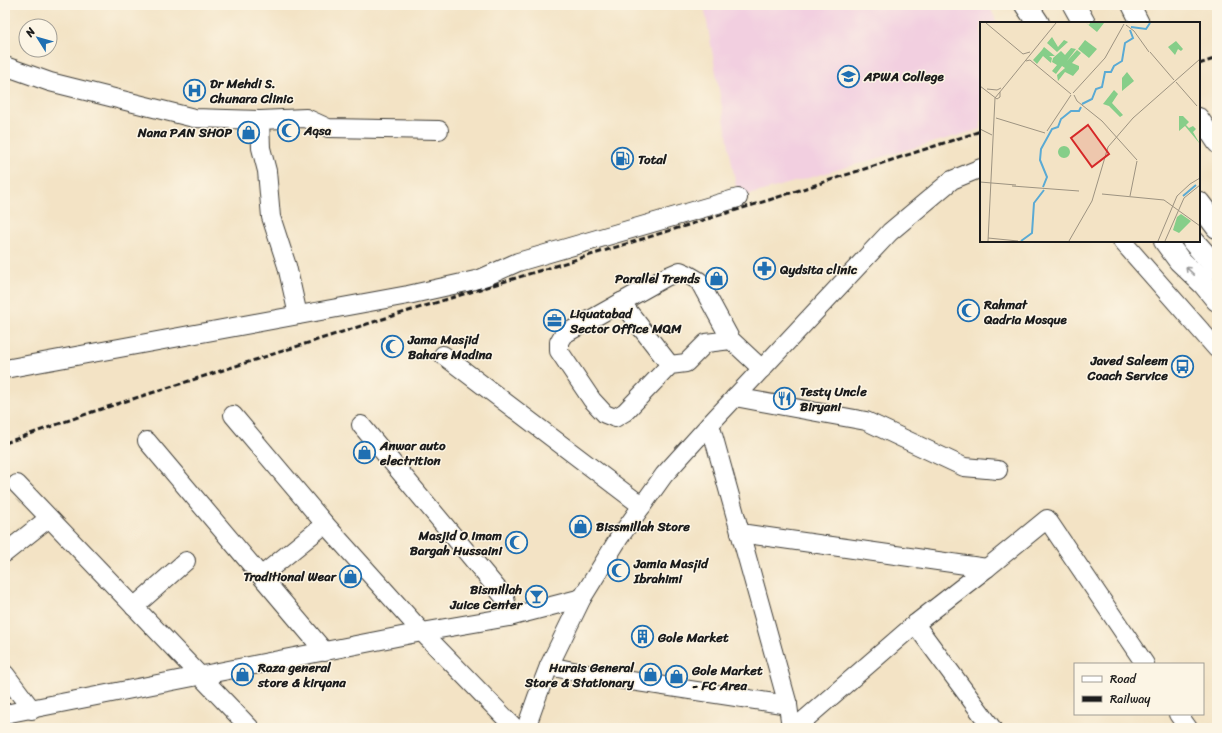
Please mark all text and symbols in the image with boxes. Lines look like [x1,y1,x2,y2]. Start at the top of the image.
north arrow [18,18,58,58]
inset map [980,22,1200,242]
text: N [20,23,41,42]
school or university icon: APWA College [836,63,862,89]
place label: APWA College [863,65,944,88]
place label: Dr Mehdi S. Chunara Clinic [209,72,294,110]
hospital icon: Dr Mehdi S. Chunara Clinic [182,77,208,103]
mosque icon: Aqsa [276,117,302,143]
shop icon: Nana PAN SHOP [235,119,261,145]
place label: Aqsa [303,119,332,142]
place label: Nana PAN SHOP [137,121,233,144]
fuel station icon: Total [609,146,635,172]
place label: Total [638,148,668,171]
pharmacy icon: Qydsita clinic [752,256,778,282]
place label: Qydsita clinic [779,258,858,281]
shop icon: Parallel Trends [703,265,729,291]
one-way arrow [1185,266,1195,276]
place label: Parallel Trends [615,267,701,290]
place label: Rahmat Qadria Mosque [983,293,1067,331]
mosque icon: Rahmat Qadria Mosque [956,298,982,324]
place label: Liquatabad Sector Office MQM [569,302,682,340]
office icon: Liquatabad Sector Office MQM [542,307,568,333]
place label: Jama Masjid Bahare Madina [407,328,493,366]
mosque icon: Jama Masjid Bahare Madina [379,333,405,359]
place label: Javed Saleem Coach Service [1087,349,1168,387]
bus stop icon: Javed Saleem Coach Service [1170,354,1196,380]
place label: Testy Uncle Biryani [800,380,867,418]
restaurant icon: Testy Uncle Biryani [771,385,797,411]
place label: Anwar auto electrition [379,434,446,472]
shop icon: Anwar auto electrition [352,439,378,465]
shop icon: Bissmillah Store [568,513,594,539]
place label: Bissmillah Store [596,515,690,538]
place label: Masjid O Imam Bargah Hussaini [410,524,503,562]
mosque icon: Masjid O Imam Bargah Hussaini [504,529,530,555]
place label: Jamia Masjid Ibrahimi [633,552,709,590]
mosque icon: Jamia Masjid Ibrahimi [606,557,632,583]
shop icon: Traditional Wear [338,563,364,589]
place label: Traditional Wear [243,565,338,588]
place label: Bismillah Juice Center [449,578,524,616]
bar icon: Bismillah Juice Center [524,583,550,609]
building icon: Gole Market [630,624,656,650]
place label: Gole Market [657,626,729,649]
place label: Raza general store & kiryana [257,656,346,694]
place label: Hurais General Store & Stationary [524,656,635,694]
place label: Gole Market - FC Area [691,659,763,697]
shop icon: Raza general store & kiryana [229,661,255,687]
shop icon: Hurais General Store & Stationary [637,661,663,687]
legend [1074,663,1204,715]
shop icon: Gole Market - FC Area [663,664,689,690]
text: Road [1110,668,1137,690]
text: Railway [1110,688,1151,710]

